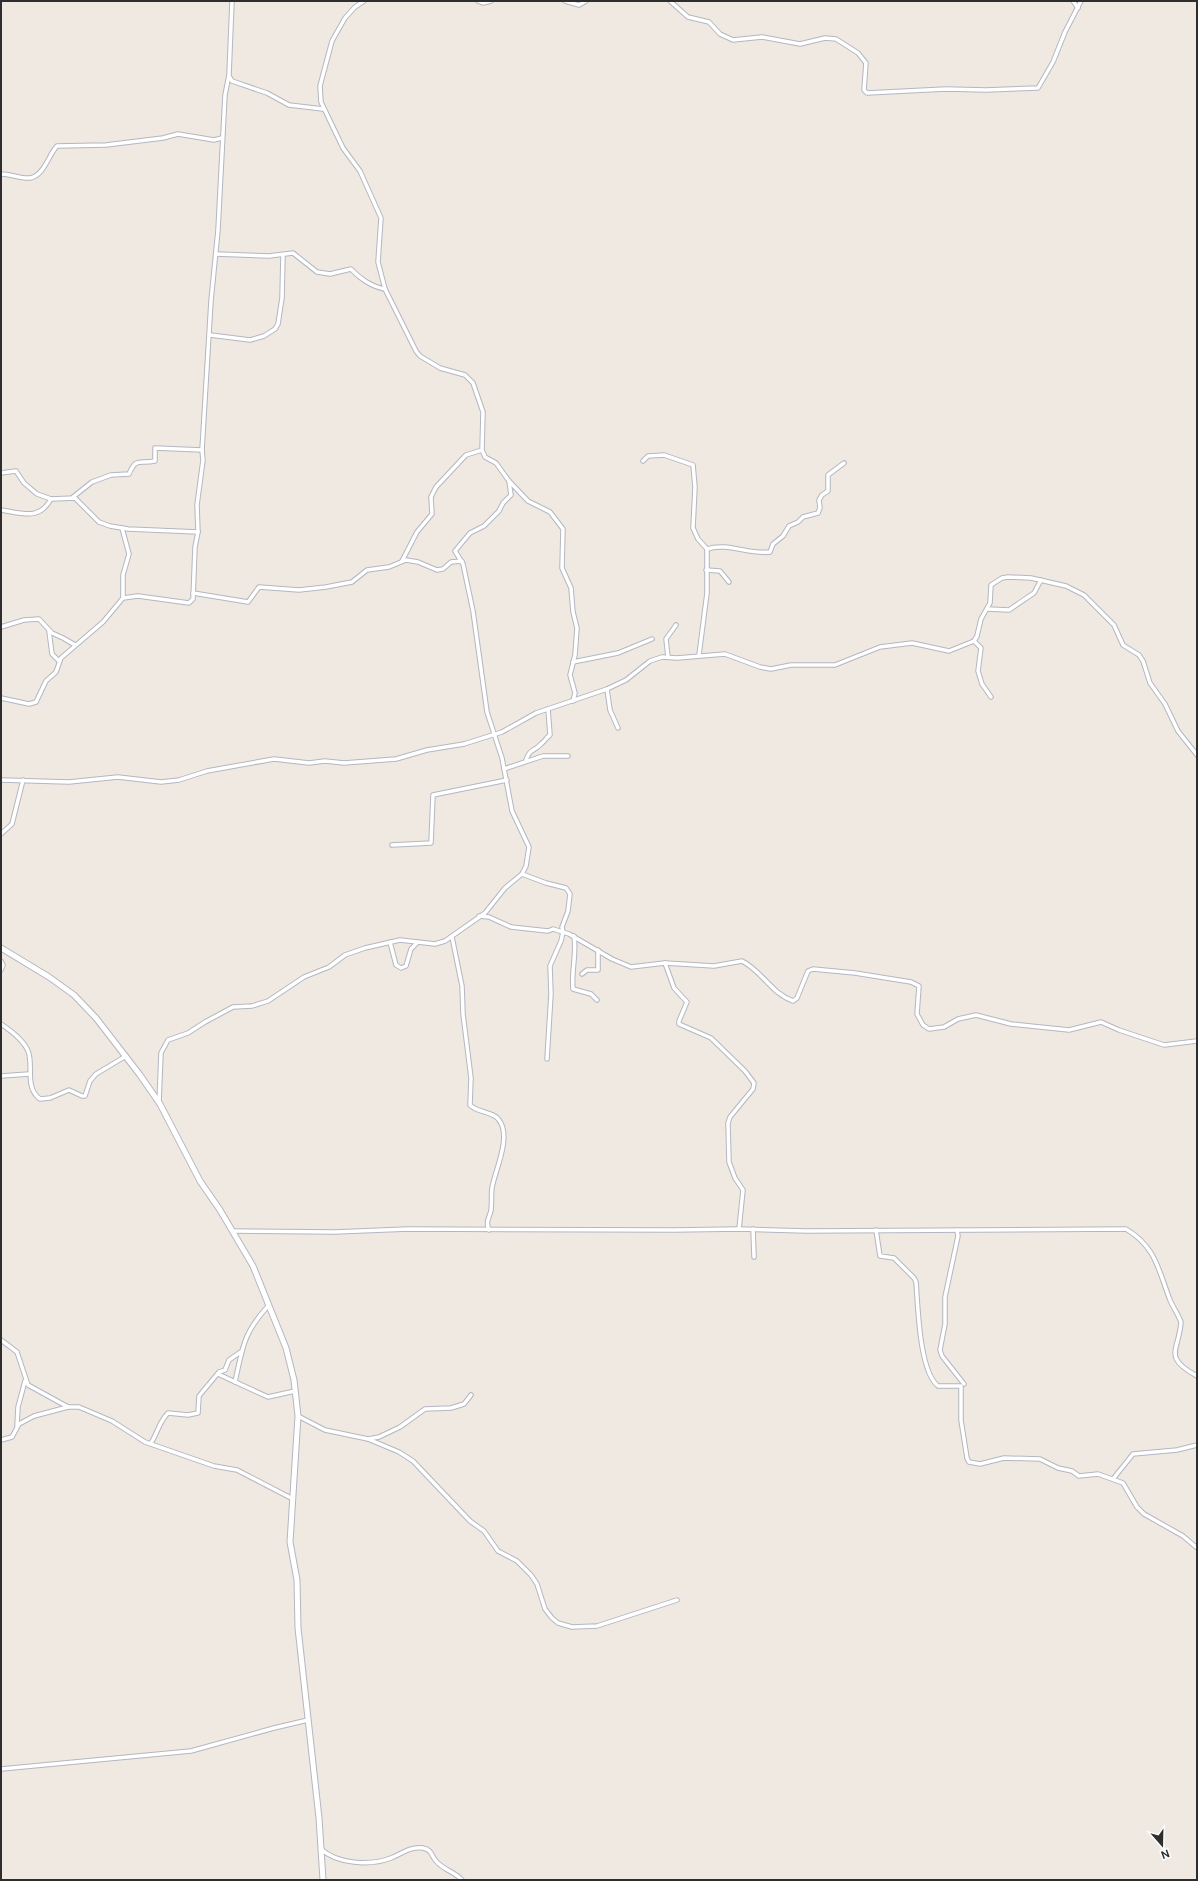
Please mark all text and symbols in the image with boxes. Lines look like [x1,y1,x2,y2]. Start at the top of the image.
north arrow [1142,1825,1182,1865]
text: N [1159,1846,1172,1862]

